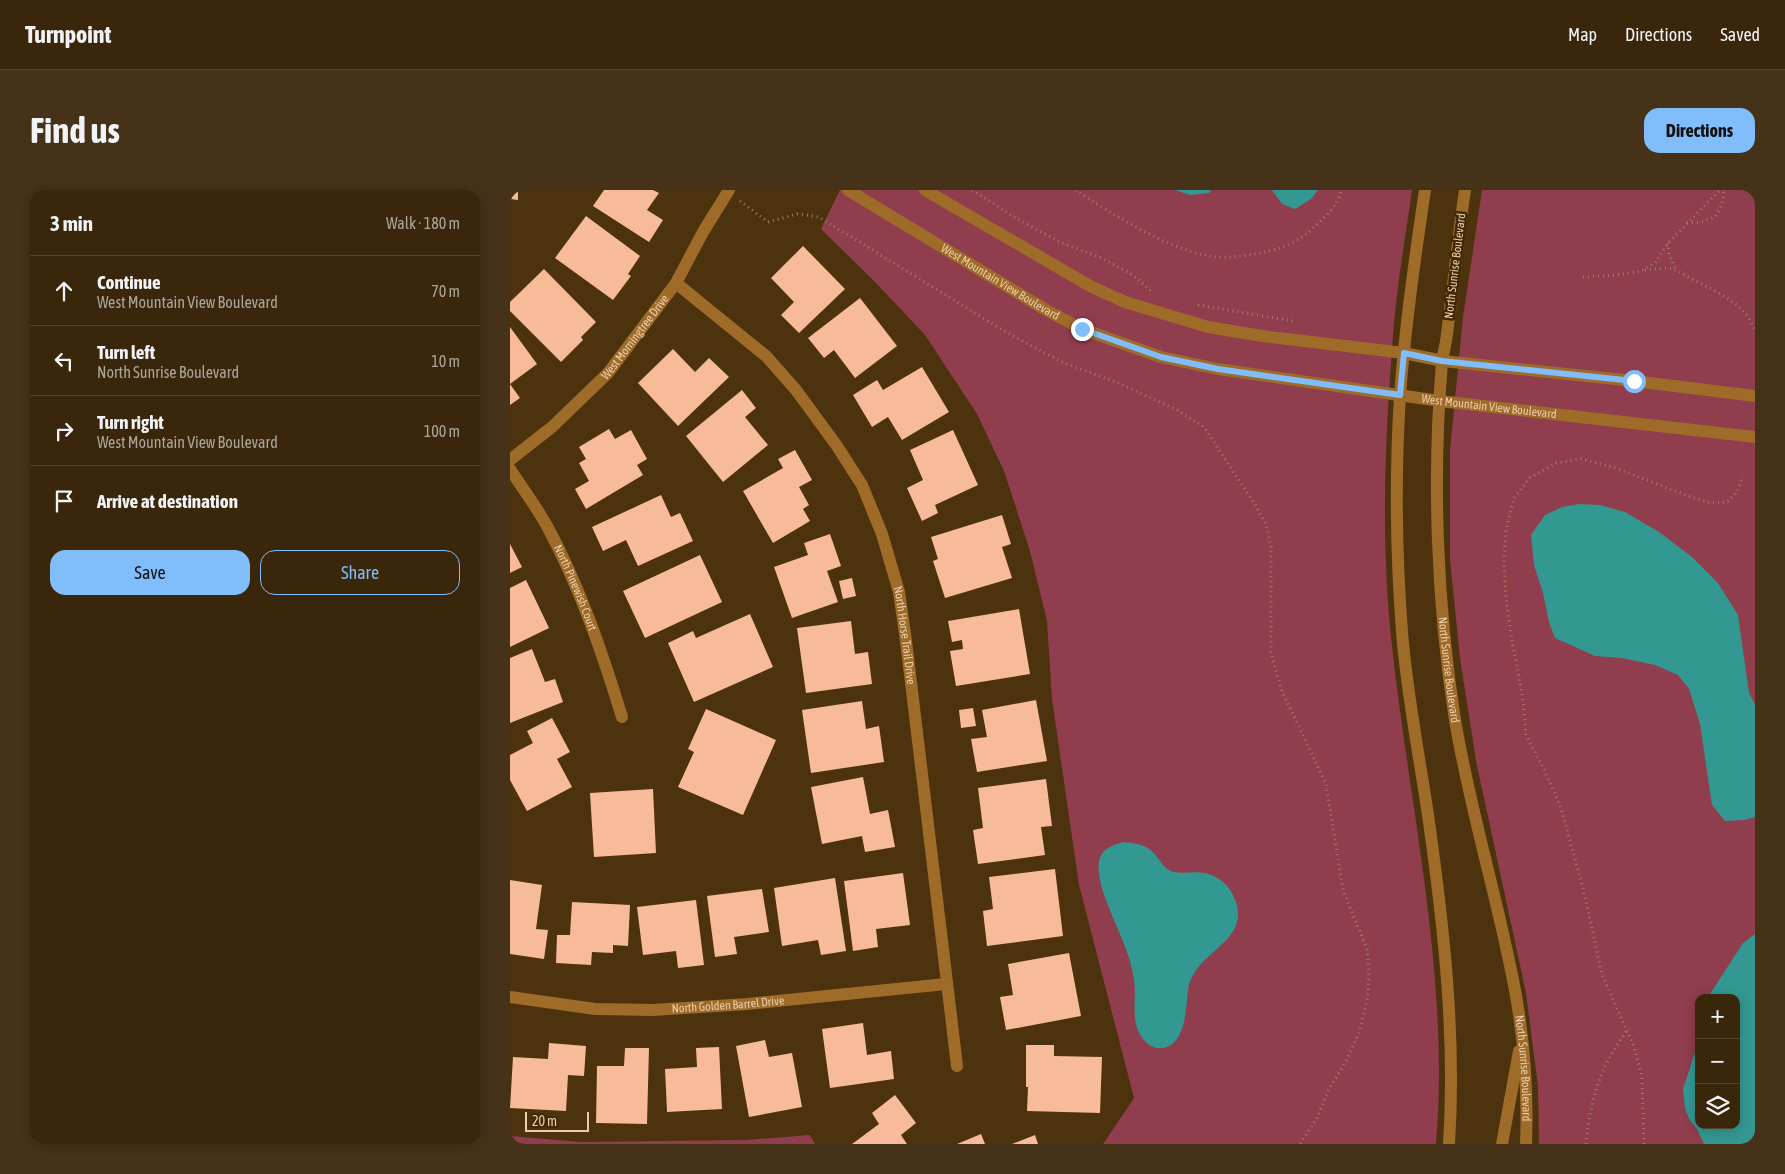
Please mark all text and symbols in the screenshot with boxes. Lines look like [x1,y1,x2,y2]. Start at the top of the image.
text: Turnpoint [25,21,111,48]
text: Map [1568,24,1597,45]
text: Directions [1625,24,1692,45]
text: Saved [1720,24,1760,45]
button: Directions [1644,108,1755,153]
text: Find us [30,110,120,150]
text: 3 min [50,211,93,235]
street label: North Sunrise Boulevard [1442,212,1468,320]
text: Walk · 180 m [386,214,460,232]
street label: West Mountain View Boulevard [939,241,1062,323]
text: Continue [97,271,161,293]
icon: ahead [50,277,78,305]
text: 70 m [431,282,460,300]
street label: West Morningtree Drive [598,292,672,383]
text: West Mountain View Boulevard [97,293,278,311]
route end [1071,318,1094,341]
text: Turn left [97,341,155,363]
icon: left [50,347,78,375]
text: 10 m [431,352,460,370]
text: North Sunrise Boulevard [97,363,239,381]
route start [1623,370,1646,393]
street label: West Mountain View Boulevard [1421,391,1557,421]
text: Turn right [97,411,164,433]
icon: right [50,417,78,445]
text: 100 m [424,422,460,440]
text: West Mountain View Boulevard [97,433,278,451]
icon: arrive [50,487,78,515]
text: Arrive at destination [97,490,238,512]
street label: North Pinewish Court [551,542,600,633]
button: Save [50,550,250,595]
button: Share [260,550,460,595]
street label: North Horse Trail Drive [891,584,918,685]
street label: North Sunrise Boulevard [1436,616,1462,724]
street label: North Golden Barrel Drive [671,993,785,1016]
map controls [1695,994,1740,1129]
button: + [1695,994,1740,1039]
street label: North Sunrise Boulevard [1512,1014,1534,1121]
button: − [1695,1039,1740,1084]
button: layers [1695,1084,1740,1129]
scale bar [525,1109,589,1132]
text: 20 m [532,1113,557,1129]

